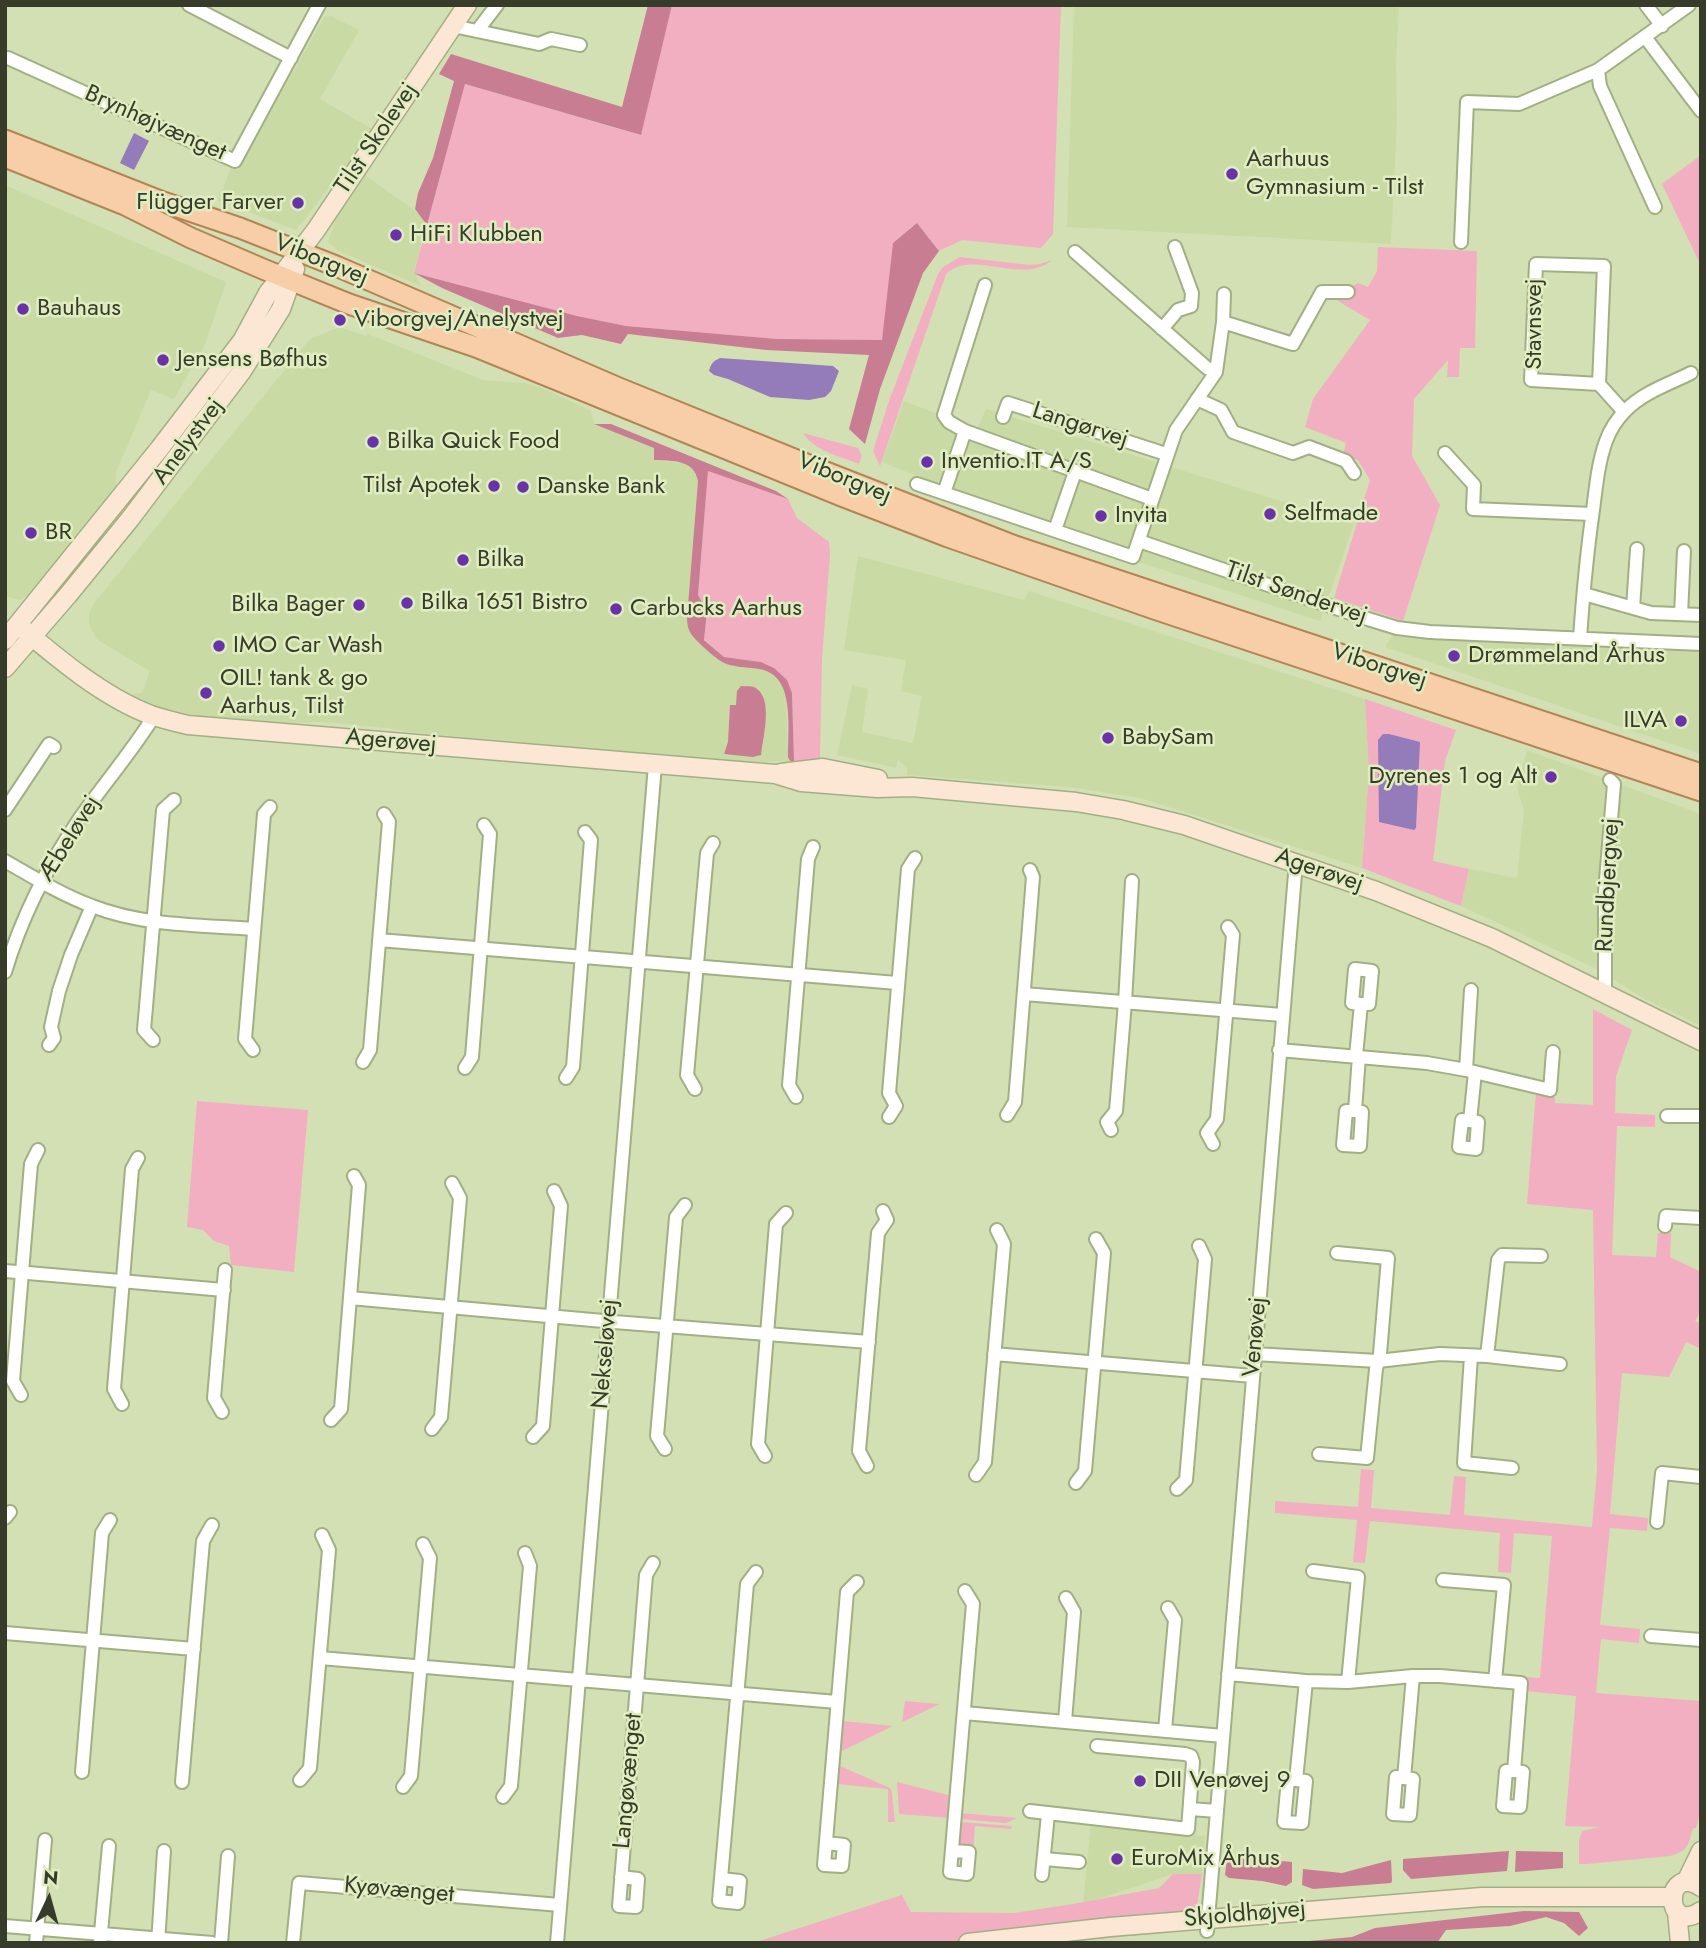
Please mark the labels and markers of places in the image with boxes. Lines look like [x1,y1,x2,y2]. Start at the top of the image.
place label: Aarhuus Gymnasium - Tilst [1246,146,1423,202]
marker: Aarhuus Gymnasium - Tilst [1224,166,1240,182]
place label: Flügger Farver [136,189,284,217]
marker: Flügger Farver [290,195,306,211]
place label: HiFi Klubben [410,221,543,249]
marker: HiFi Klubben [388,227,404,243]
place label: Bauhaus [37,295,121,323]
marker: Bauhaus [15,301,31,317]
place label: Viborgvej/Anelystvej [354,306,564,334]
marker: Viborgvej/Anelystvej [332,312,348,328]
place label: Jensens Bøfhus [177,346,327,374]
marker: Jensens Bøfhus [155,352,171,368]
place label: Bilka Quick Food [387,428,560,456]
marker: Bilka Quick Food [365,434,381,450]
place label: Inventio.IT A/S [941,448,1092,476]
marker: Inventio.IT A/S [919,454,935,470]
place label: Tilst Apotek [363,472,480,500]
place label: Danske Bank [537,473,665,501]
marker: Tilst Apotek [486,478,502,494]
marker: Danske Bank [515,479,531,495]
place label: Selfmade [1284,500,1378,528]
place label: Invita [1115,502,1167,530]
marker: Selfmade [1262,506,1278,522]
marker: Invita [1093,508,1109,524]
place label: BR [45,519,72,547]
marker: BR [23,525,39,541]
place label: Bilka [477,546,524,574]
marker: Bilka [455,552,471,568]
place label: Bilka 1651 Bistro [421,589,588,617]
place label: Bilka Bager [231,591,345,619]
marker: Bilka 1651 Bistro [399,595,415,611]
place label: Carbucks Aarhus [630,595,802,623]
marker: Bilka Bager [351,597,367,613]
marker: Carbucks Aarhus [608,601,624,617]
place label: IMO Car Wash [233,632,383,660]
marker: IMO Car Wash [211,638,227,654]
place label: Drømmeland Århus [1468,642,1665,670]
marker: Drømmeland Århus [1446,648,1462,664]
place label: OIL! tank & go Aarhus, Tilst [220,665,368,721]
marker: OIL! tank & go Aarhus, Tilst [198,685,214,701]
place label: ILVA [1623,707,1667,735]
marker: ILVA [1673,713,1689,729]
place label: BabySam [1122,724,1214,752]
marker: BabySam [1100,730,1116,746]
place label: Dyrenes 1 og Alt [1369,763,1537,791]
marker: Dyrenes 1 og Alt [1543,769,1559,785]
place label: DII Venøvej 9 [1154,1767,1290,1795]
marker: DII Venøvej 9 [1132,1773,1148,1789]
place label: EuroMix Århus [1131,1845,1280,1873]
marker: EuroMix Århus [1109,1851,1125,1867]

